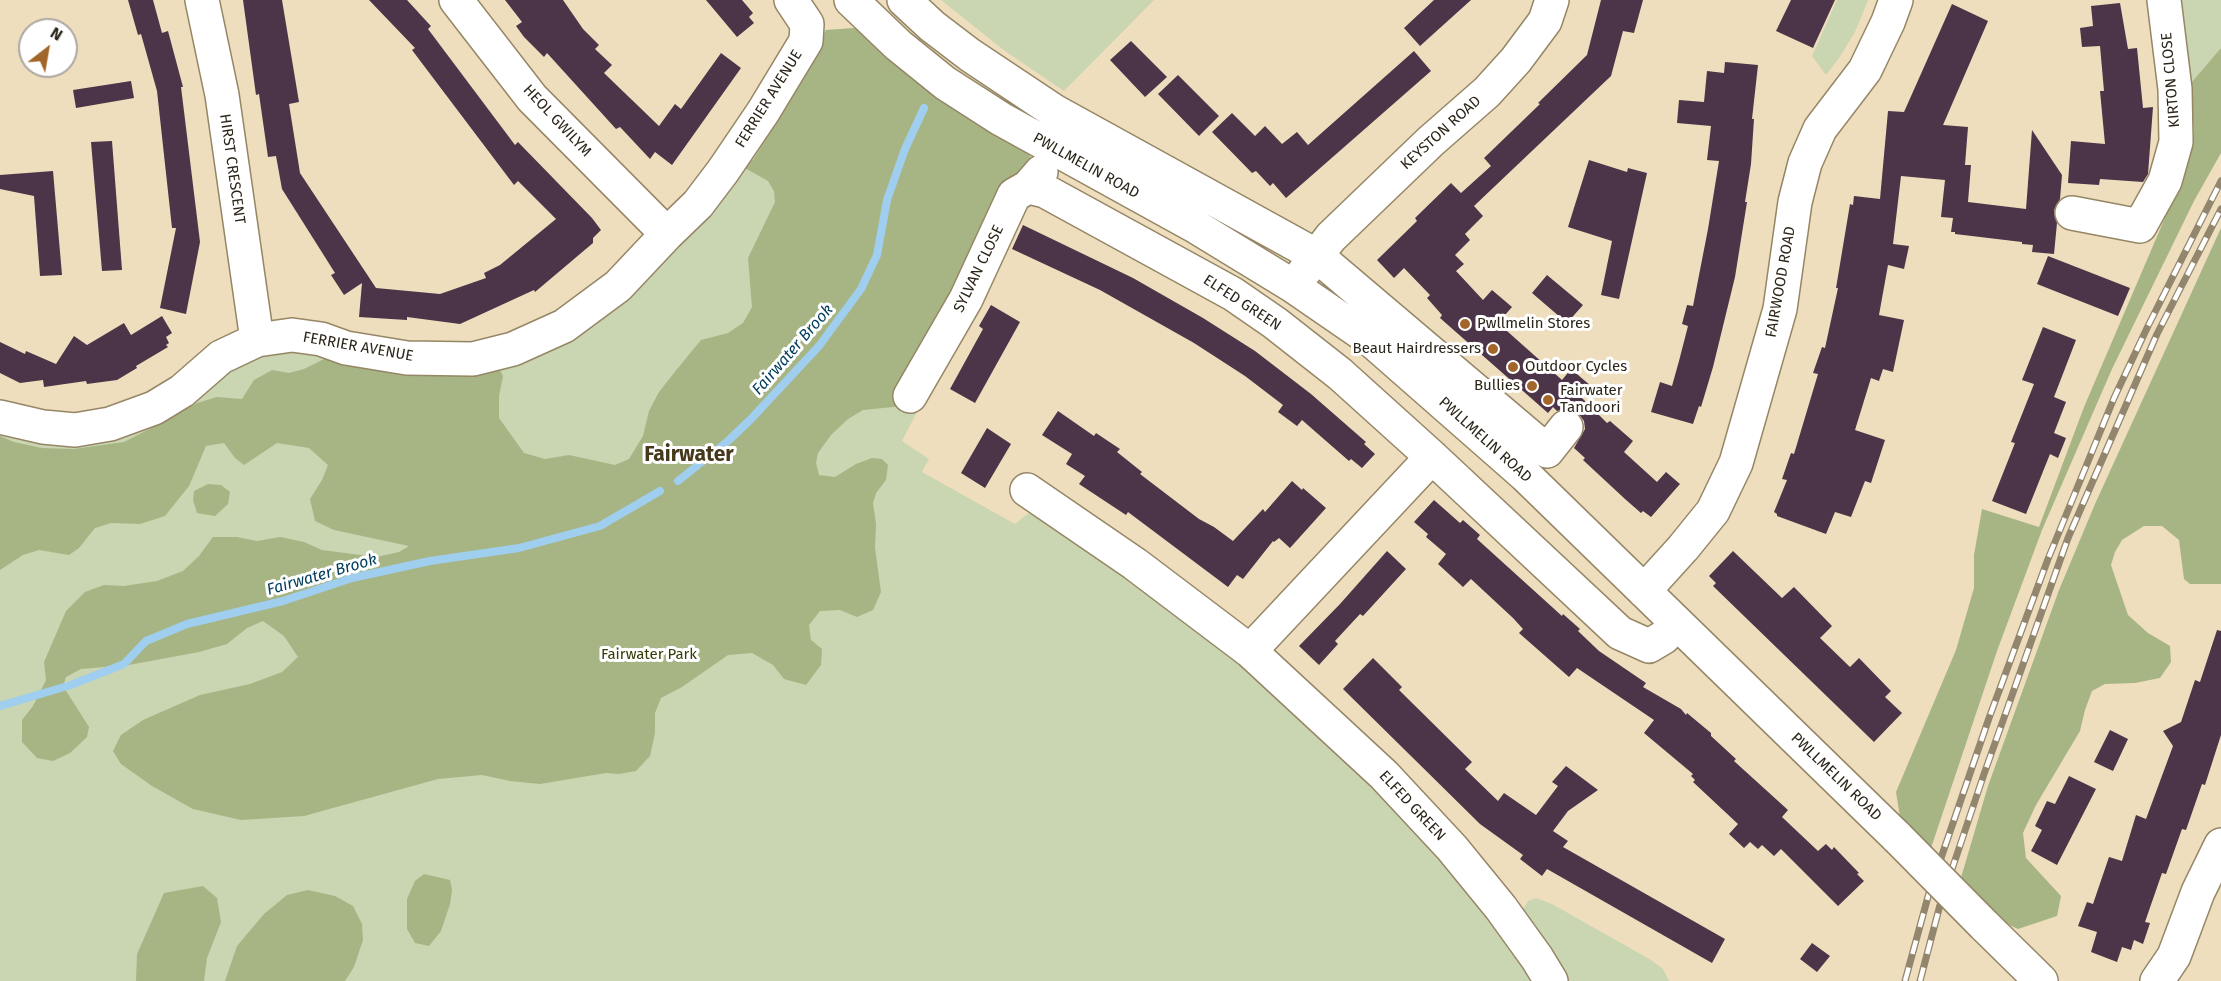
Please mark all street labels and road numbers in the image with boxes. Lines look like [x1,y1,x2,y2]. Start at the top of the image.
street label: KIRTON CLOSE [2158,32,2184,128]
street label: FERRIER AVENUE [732,47,806,151]
street label: HEOL GWILYM [519,81,595,161]
street label: KEYSTON ROAD [1397,92,1485,174]
street label: HIRST CRESCENT [215,113,249,225]
street label: PWLLMELIN ROAD [1030,129,1142,203]
street label: SYLVAN CLOSE [950,222,1008,316]
street label: FAIRWOOD ROAD [1762,225,1800,339]
street label: ELFED GREEN [1200,271,1284,335]
street label: FERRIER AVENUE [301,328,415,366]
street label: PWLLMELIN ROAD [1435,394,1535,486]
street label: PWLLMELIN ROAD [1787,729,1885,825]
street label: ELFED GREEN [1375,767,1449,845]

